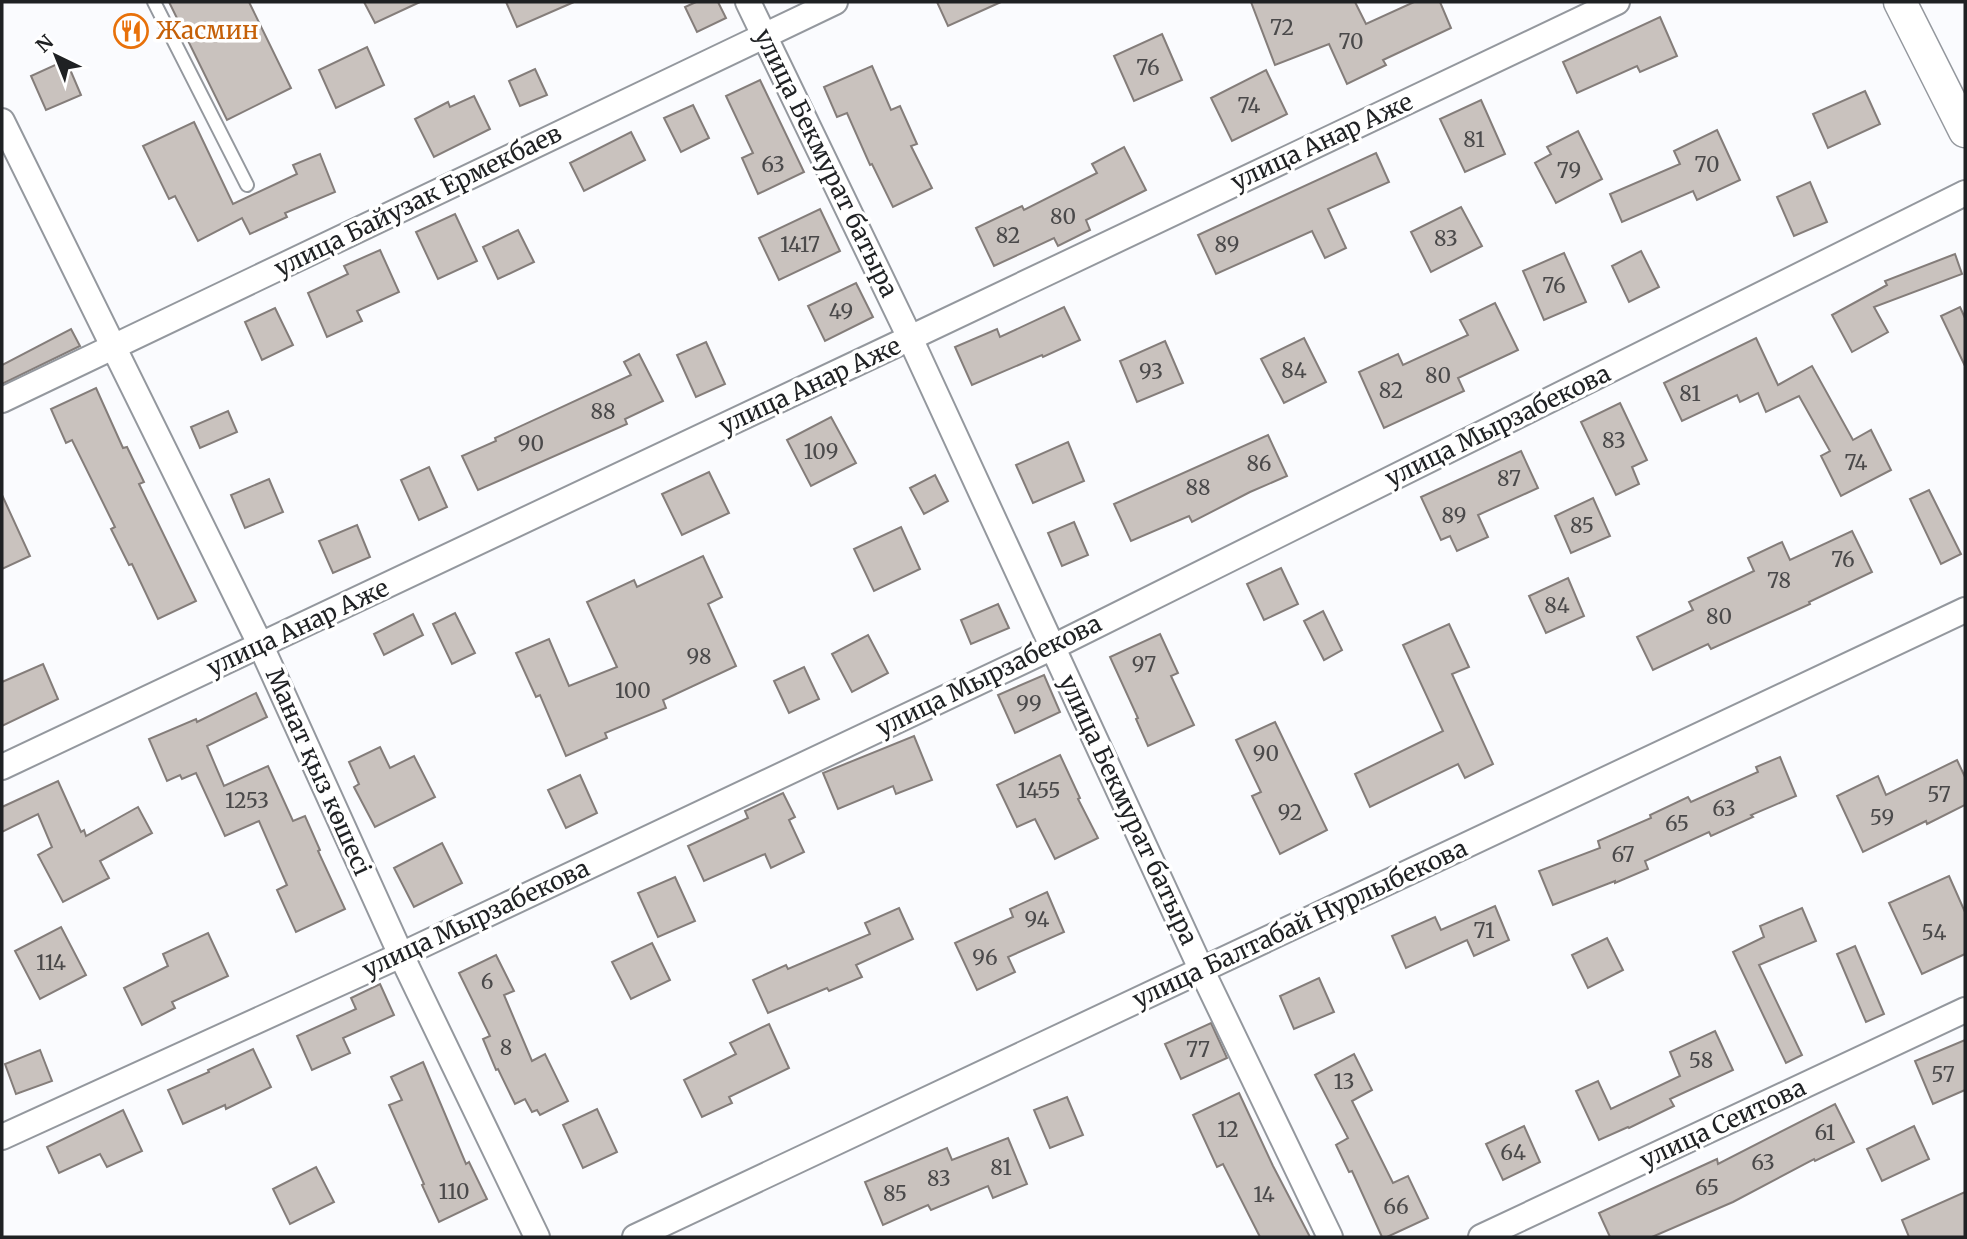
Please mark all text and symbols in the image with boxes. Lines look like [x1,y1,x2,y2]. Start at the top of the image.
restaurant icon: Жасмин [112,12,150,50]
house number: 72 [1270,14,1294,41]
place label: Жасмин [156,15,259,46]
north arrow [21,21,91,91]
street label: улица Бекмурат батыра [748,24,905,302]
house number: 70 [1339,28,1363,55]
text: N [31,30,58,57]
house number: 76 [1136,54,1160,81]
street label: улица Анар Аже [1226,86,1418,197]
house number: 74 [1237,92,1261,119]
street label: улица Байузак Ермекбаев [269,117,566,284]
house number: 81 [1463,126,1485,153]
house number: 63 [761,151,785,178]
house number: 70 [1695,151,1719,178]
house number: 79 [1557,157,1581,184]
house number: 80 [1050,203,1076,230]
house number: 82 [996,222,1020,249]
house number: 83 [1434,225,1458,252]
house number: 1417 [780,231,820,258]
house number: 89 [1215,231,1239,258]
house number: 76 [1542,272,1566,299]
house number: 49 [829,298,853,325]
street label: улица Анар Аже [714,330,906,441]
house number: 84 [1281,357,1307,384]
street label: улица Мырзабекова [1380,357,1616,494]
house number: 93 [1139,358,1163,385]
house number: 80 [1425,362,1451,389]
house number: 82 [1379,377,1403,404]
house number: 81 [1679,380,1701,407]
house number: 88 [591,398,615,425]
house number: 83 [1602,427,1626,454]
house number: 90 [518,430,544,457]
house number: 109 [804,438,838,465]
house number: 74 [1844,449,1868,476]
house number: 86 [1246,450,1272,477]
house number: 87 [1497,465,1521,492]
house number: 88 [1186,474,1210,501]
house number: 89 [1442,502,1466,529]
house number: 85 [1570,512,1594,539]
house number: 76 [1831,546,1855,573]
house number: 78 [1767,567,1791,594]
street label: улица Анар Аже [202,572,394,683]
house number: 84 [1544,592,1570,619]
house number: 80 [1706,603,1732,630]
street label: улица Мырзабекова [871,607,1107,744]
house number: 98 [687,643,711,670]
house number: 97 [1132,651,1156,678]
street label: Манат қыз көшесі [259,663,378,880]
street label: улица Бекмурат батыра [1052,670,1205,950]
house number: 100 [615,677,651,704]
house number: 99 [1016,690,1042,717]
house number: 90 [1253,740,1279,767]
house number: 1455 [1018,777,1060,804]
house number: 57 [1927,781,1951,808]
house number: 1253 [225,787,269,814]
house number: 63 [1712,795,1736,822]
house number: 92 [1278,799,1302,826]
house number: 59 [1870,804,1894,831]
house number: 65 [1665,810,1689,837]
street label: улица Балтабай Нурлыбекова [1128,832,1472,1015]
house number: 67 [1611,841,1635,868]
street label: улица Мырзабекова [357,852,594,985]
house number: 94 [1024,906,1050,933]
house number: 71 [1473,917,1495,944]
house number: 54 [1922,919,1946,946]
house number: 96 [972,944,998,971]
house number: 114 [36,949,66,976]
house number: 6 [481,968,493,995]
house number: 8 [500,1034,512,1061]
house number: 77 [1186,1036,1210,1063]
house number: 58 [1689,1047,1713,1074]
house number: 57 [1931,1061,1955,1088]
house number: 13 [1334,1068,1354,1095]
street label: улица Сеитова [1635,1072,1811,1176]
house number: 12 [1217,1116,1239,1143]
house number: 61 [1815,1119,1835,1146]
house number: 64 [1500,1139,1526,1166]
house number: 63 [1751,1149,1775,1176]
house number: 81 [990,1154,1012,1181]
house number: 83 [927,1165,951,1192]
house number: 65 [1695,1174,1719,1201]
house number: 110 [439,1178,469,1205]
house number: 85 [883,1180,907,1207]
house number: 14 [1253,1181,1275,1208]
house number: 66 [1383,1193,1409,1220]

